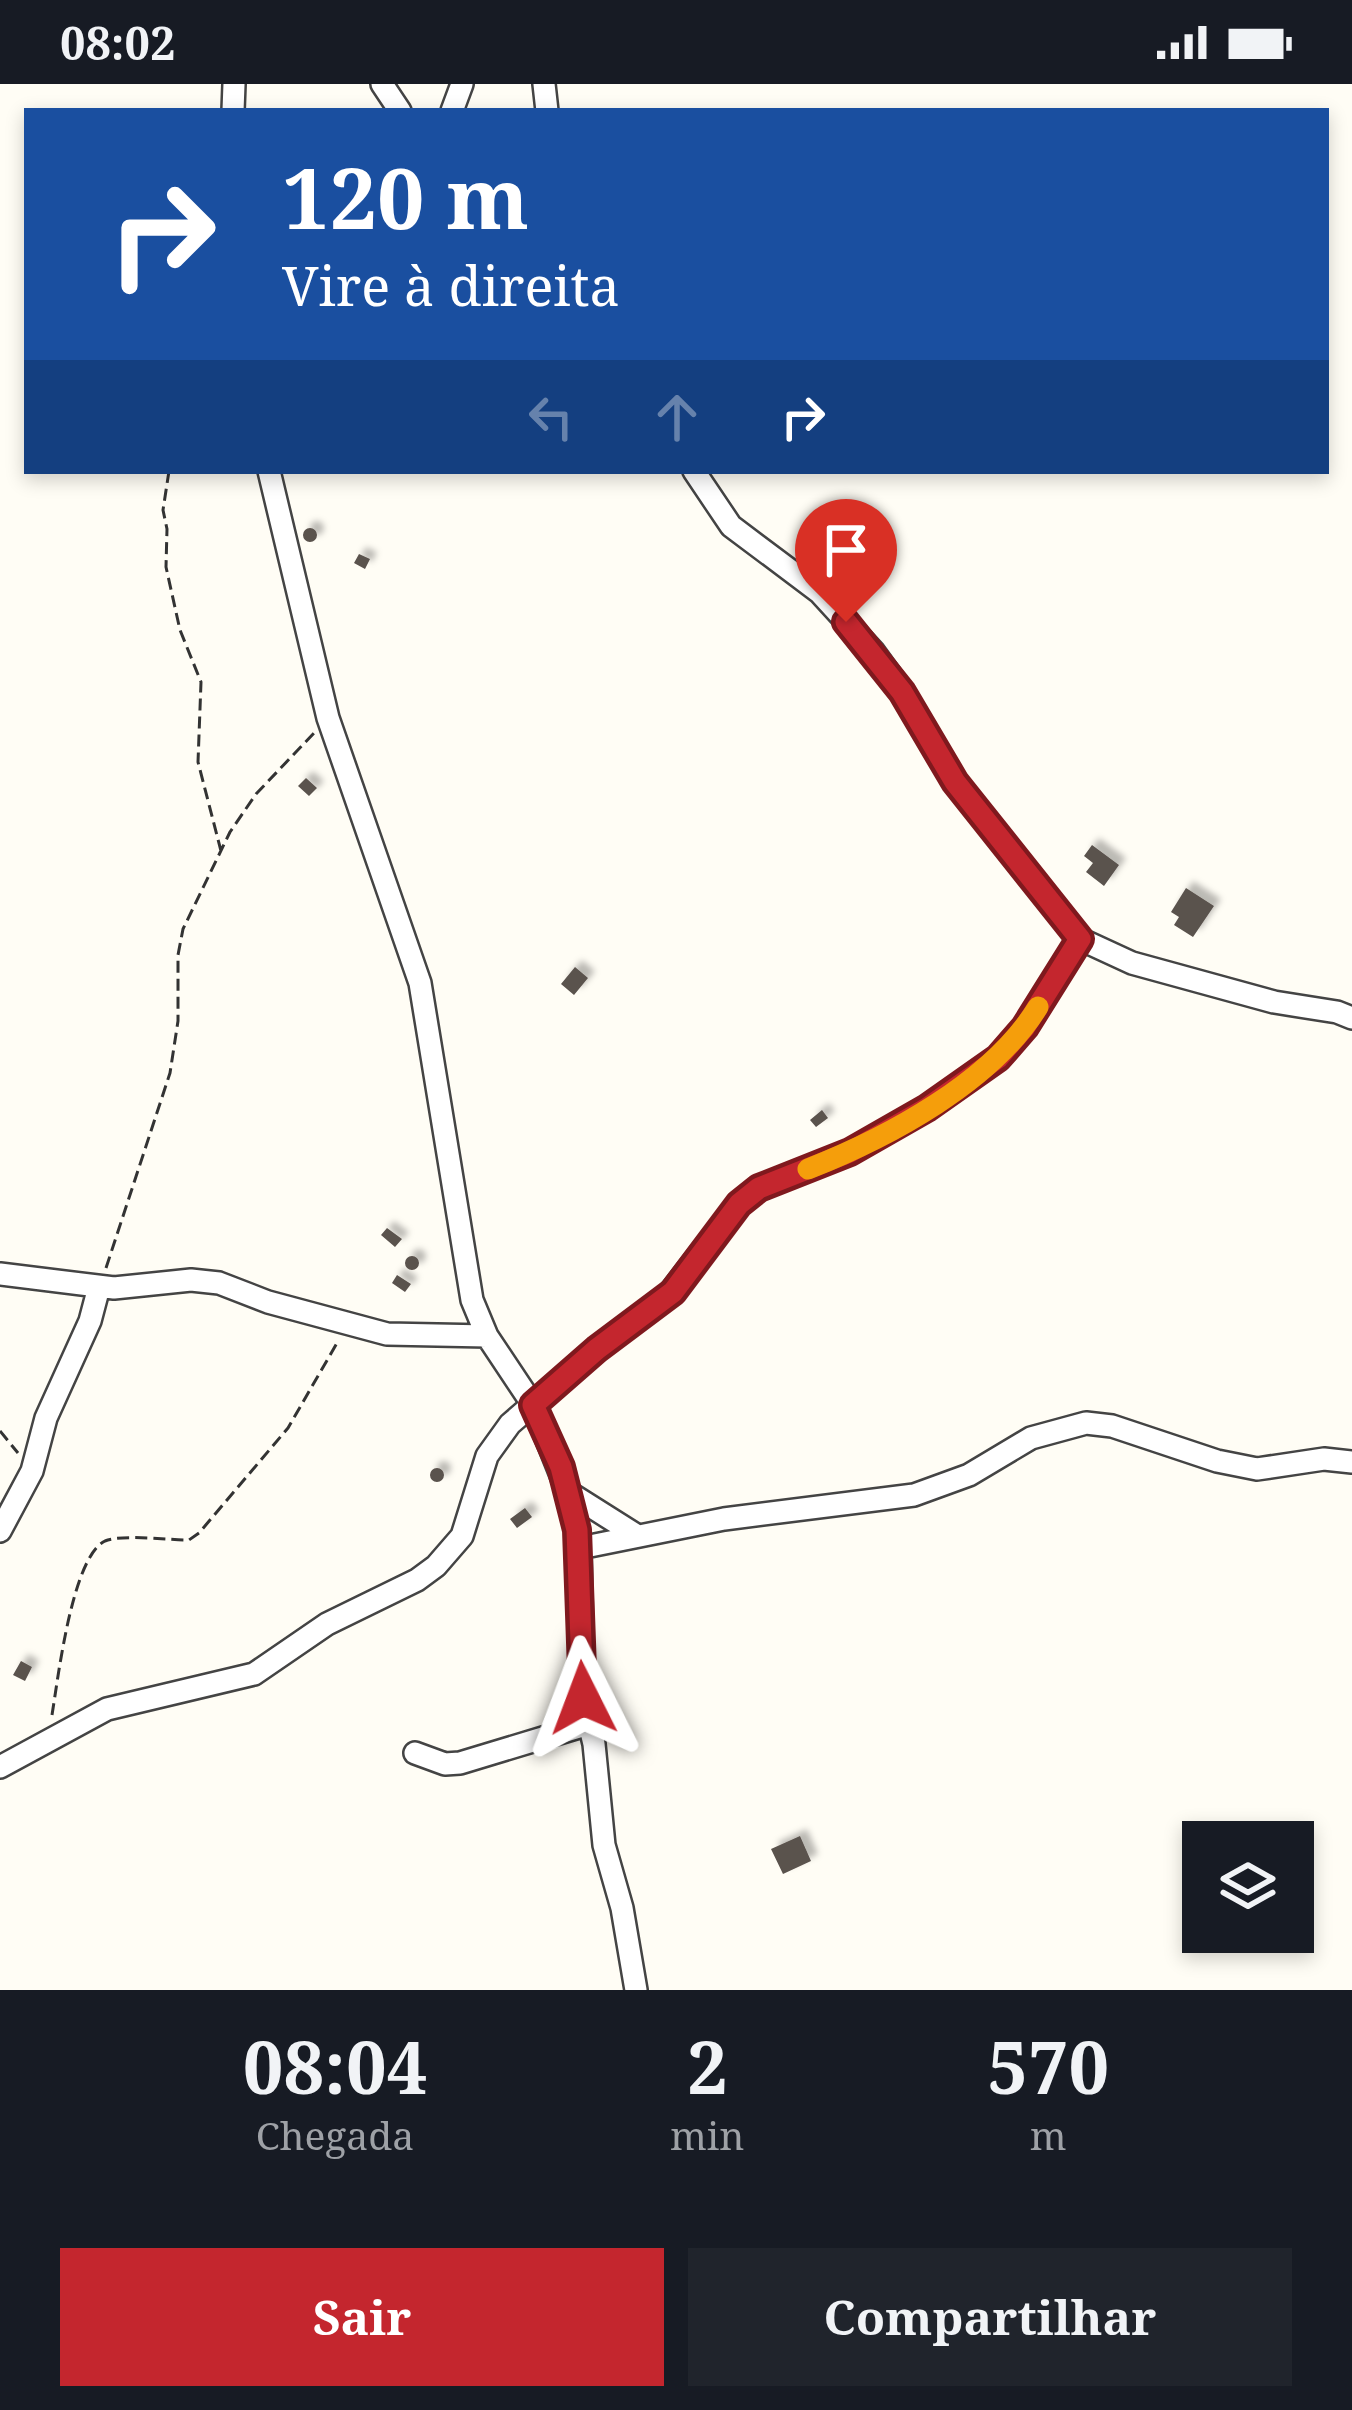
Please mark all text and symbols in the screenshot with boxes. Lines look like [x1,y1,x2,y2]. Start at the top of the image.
text: 08:02 [60,12,175,73]
text: 120 m [282,139,529,254]
icon: right [84,156,240,312]
text: Vire à direita [282,248,620,322]
icon: left [518,384,584,450]
icon: ahead [644,384,710,450]
icon: right [770,384,836,450]
pin [795,499,897,622]
icon: arrive [813,517,879,583]
position arrow [520,1635,646,1761]
map controls [1182,1821,1314,1953]
button: layers [1182,1821,1314,1953]
text: 08:04 [243,2017,427,2115]
text: 2 [687,2017,728,2115]
text: 570 [987,2017,1109,2115]
text: Chegada [256,2108,414,2161]
text: min [670,2108,745,2161]
text: m [1030,2108,1067,2161]
button: Sair [60,2248,664,2386]
button: Compartilhar [688,2248,1292,2386]

